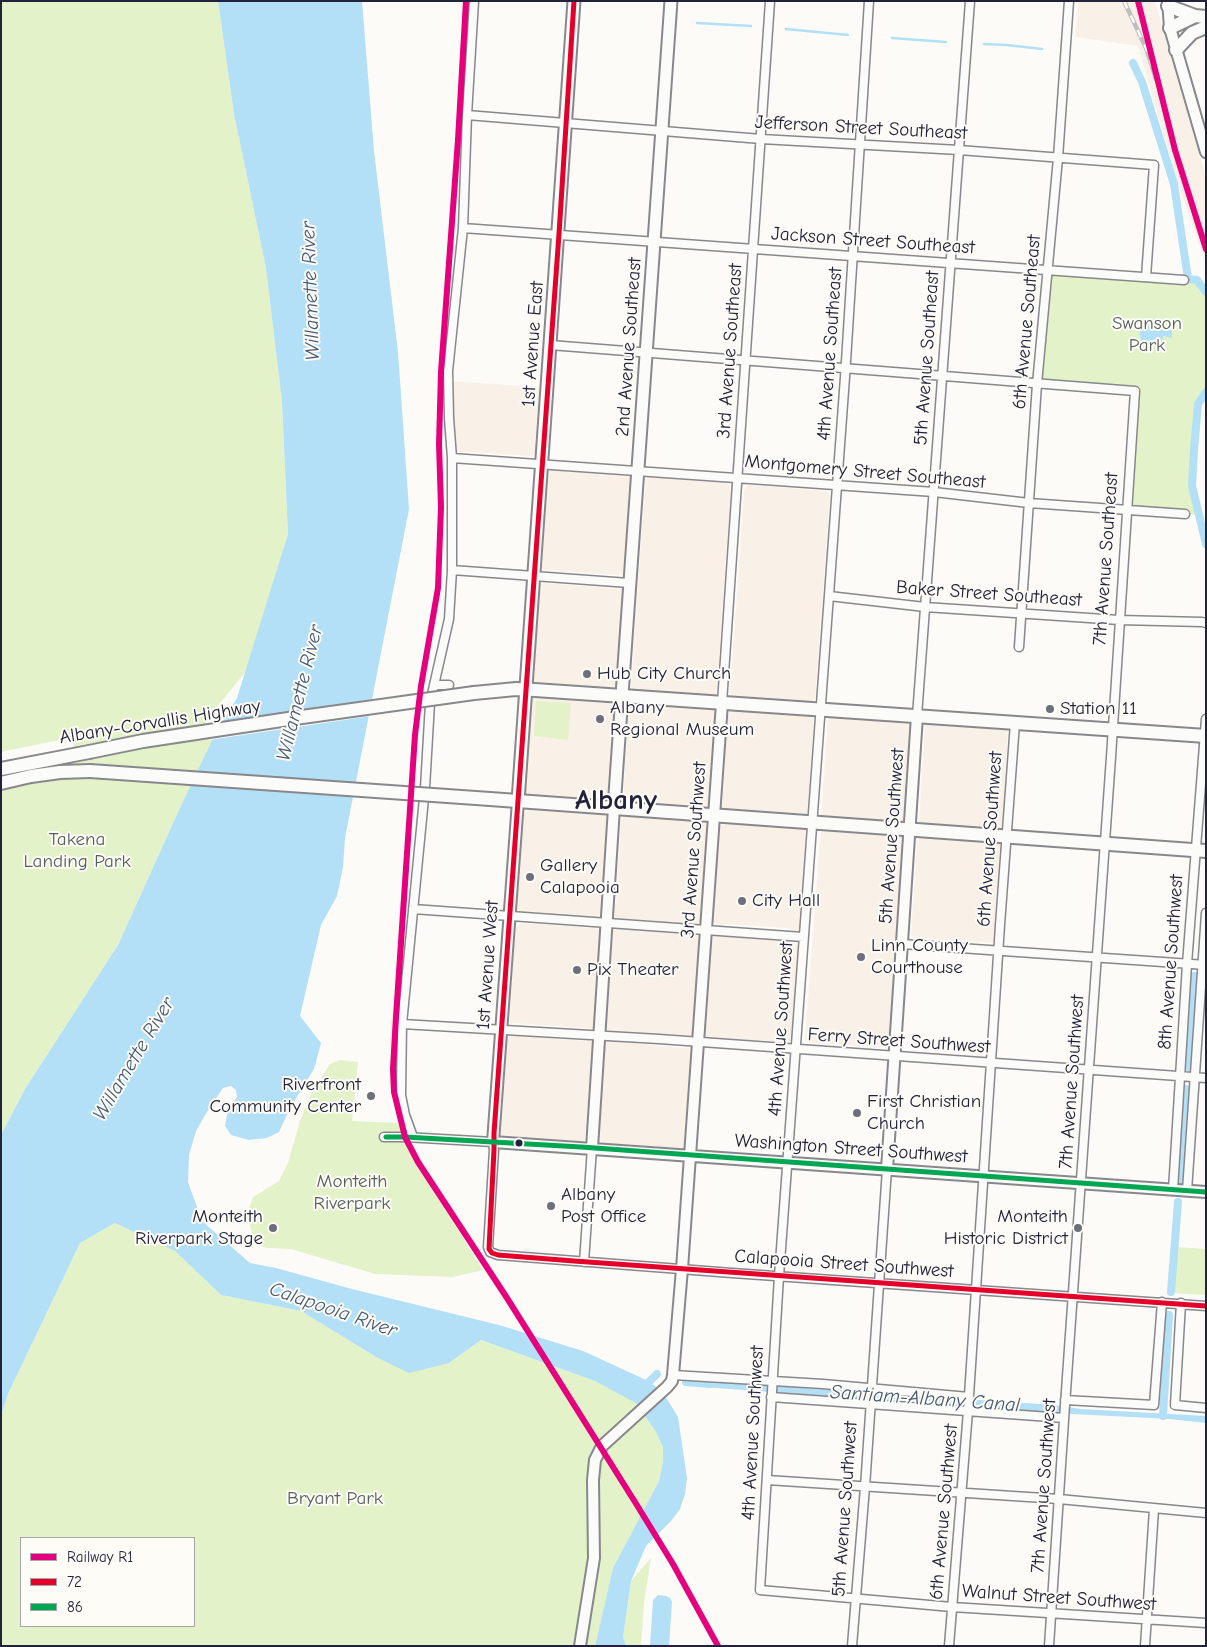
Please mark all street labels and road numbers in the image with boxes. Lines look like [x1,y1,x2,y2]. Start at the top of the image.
street label: Jefferson Street Southeast [754,111,968,145]
street label: Jackson Street Southeast [770,223,976,259]
street label: 6th Avenue Southeast [1008,234,1046,410]
street label: 2nd Avenue Southeast [611,257,647,437]
street label: 3rd Avenue Southeast [712,263,748,439]
street label: 4th Avenue Southeast [813,266,847,442]
street label: 5th Avenue Southeast [910,270,944,446]
street label: 1st Avenue East [517,280,549,408]
street label: Montgomery Street Southeast [744,450,986,494]
street label: 7th Avenue Southeast [1089,472,1123,646]
street label: Baker Street Southeast [895,576,1083,612]
street label: Albany-Corvallis Highway [58,695,262,749]
street label: 5th Avenue Southwest [874,747,910,925]
street label: 6th Avenue Southwest [972,750,1008,928]
street label: 3rd Avenue Southwest [676,761,712,939]
street label: 8th Avenue Southwest [1153,874,1189,1050]
street label: 1st Avenue West [472,900,504,1030]
street label: 4th Avenue Southwest [764,941,798,1117]
street label: 7th Avenue Southwest [1055,994,1089,1170]
street label: Ferry Street Southwest [807,1023,991,1059]
street label: Washington Street Southwest [734,1129,968,1169]
street label: Calapooia Street Southwest [734,1245,954,1283]
street label: 4th Avenue Southwest [737,1345,769,1521]
street label: 7th Avenue Southwest [1027,1398,1061,1574]
street label: 5th Avenue Southwest [827,1420,863,1598]
street label: 6th Avenue Southwest [925,1423,963,1601]
street label: Walnut Street Southwest [961,1580,1157,1616]

